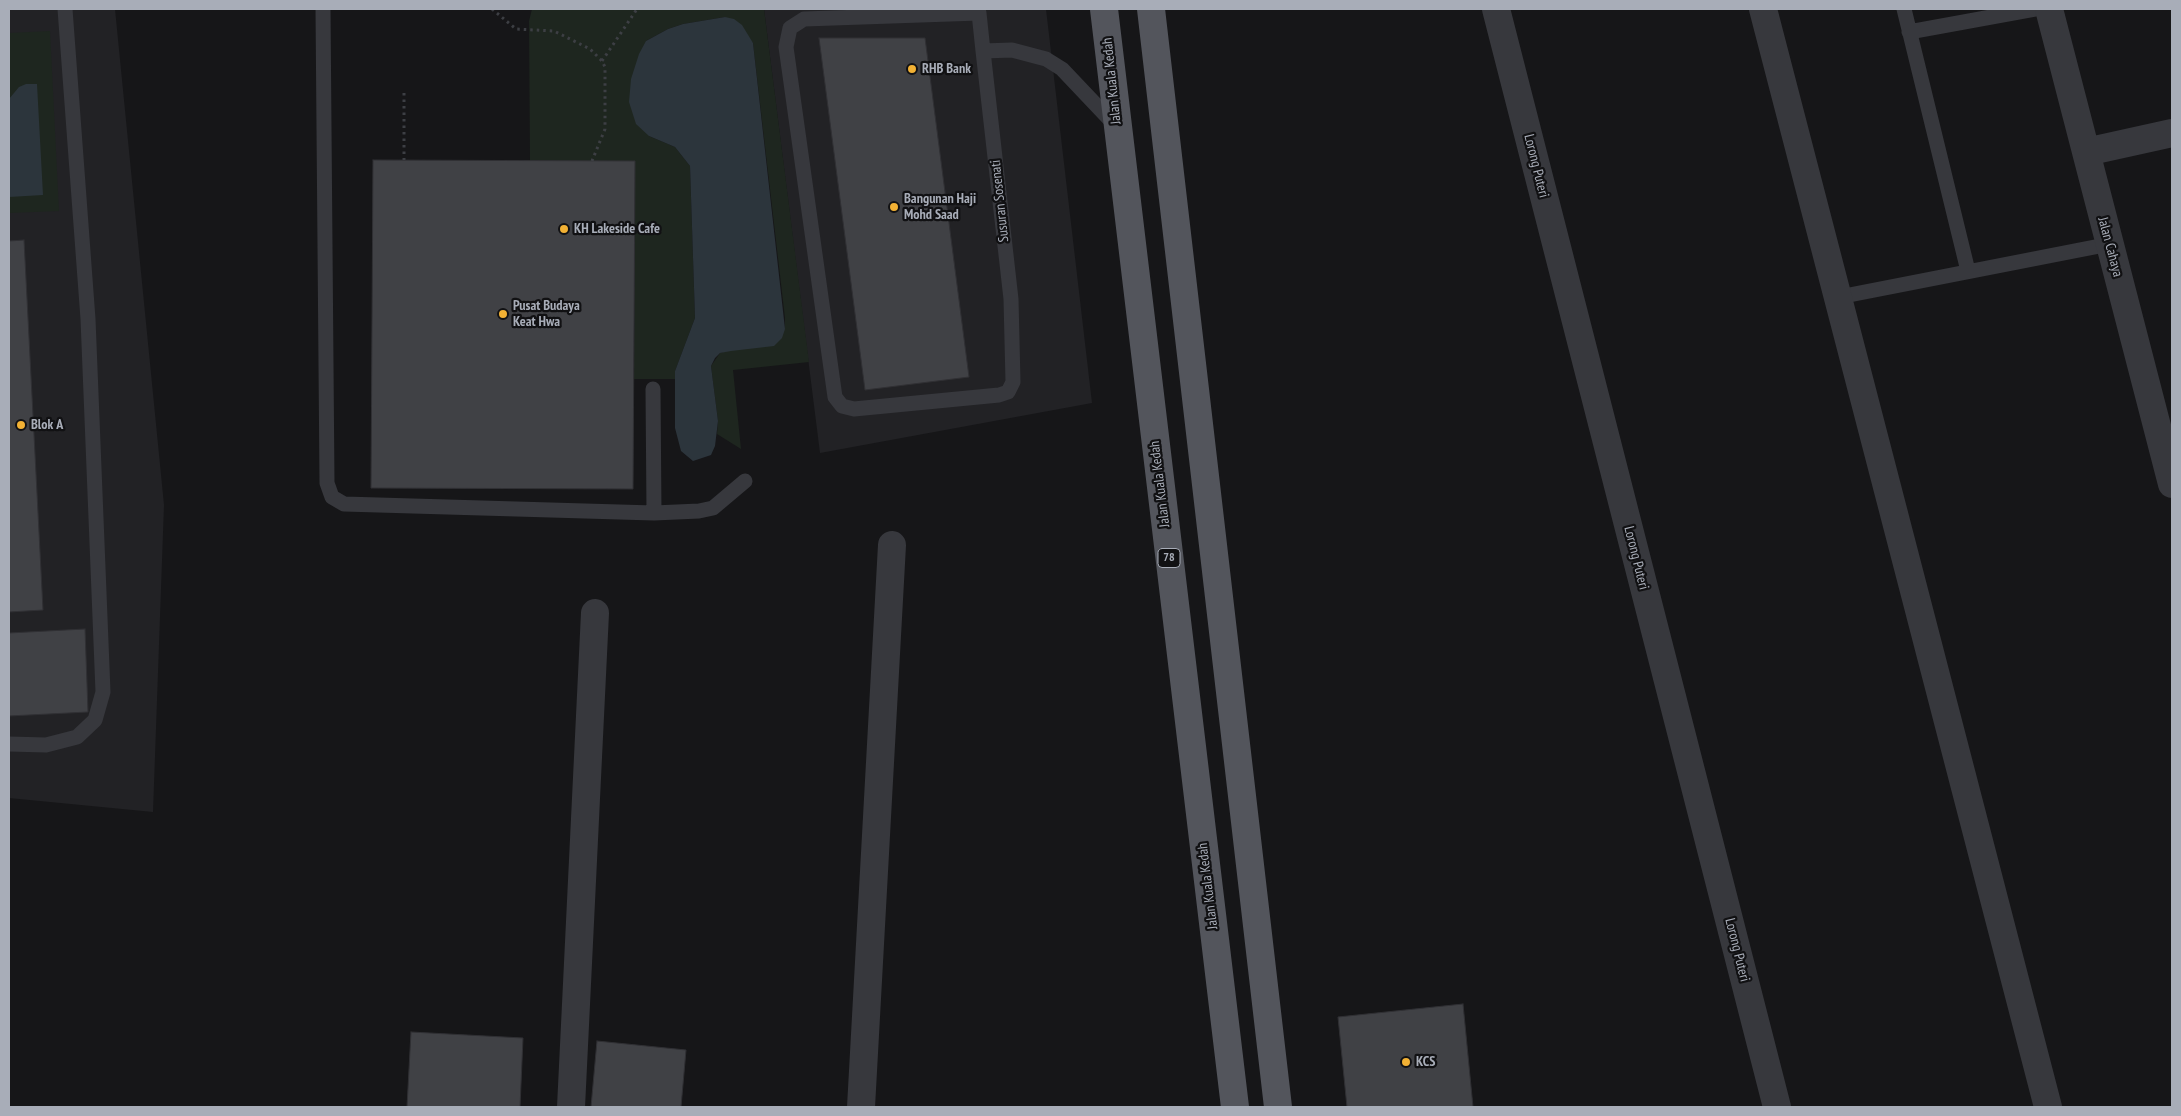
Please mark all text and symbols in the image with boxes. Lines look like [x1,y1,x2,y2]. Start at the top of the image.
street label: Jalan Kuala Kedah [1099,37,1125,125]
place label: RHB Bank [922,61,971,77]
marker: RHB Bank [906,63,918,75]
street label: Lorong Puteri [1520,133,1552,199]
street label: Susuran Sosenati [987,159,1013,243]
place label: Bangunan Haji Mohd Saad [904,191,976,223]
marker: Bangunan Haji Mohd Saad [888,201,900,213]
street label: Jalan Cahaya [2094,215,2126,279]
place label: KH Lakeside Cafe [574,221,660,237]
marker: KH Lakeside Cafe [558,223,570,235]
place label: Pusat Budaya Keat Hwa [513,298,580,331]
marker: Pusat Budaya Keat Hwa [497,308,509,320]
place label: Blok A [31,417,63,433]
marker: Blok A [15,419,27,431]
street label: Jalan Kuala Kedah [1146,440,1174,528]
street label: Lorong Puteri [1620,525,1652,591]
road number: 78 [1158,548,1180,568]
street label: Jalan Kuala Kedah [1194,842,1222,930]
street label: Lorong Puteri [1721,917,1753,983]
place label: KCS [1416,1054,1435,1070]
marker: KCS [1400,1056,1412,1068]

